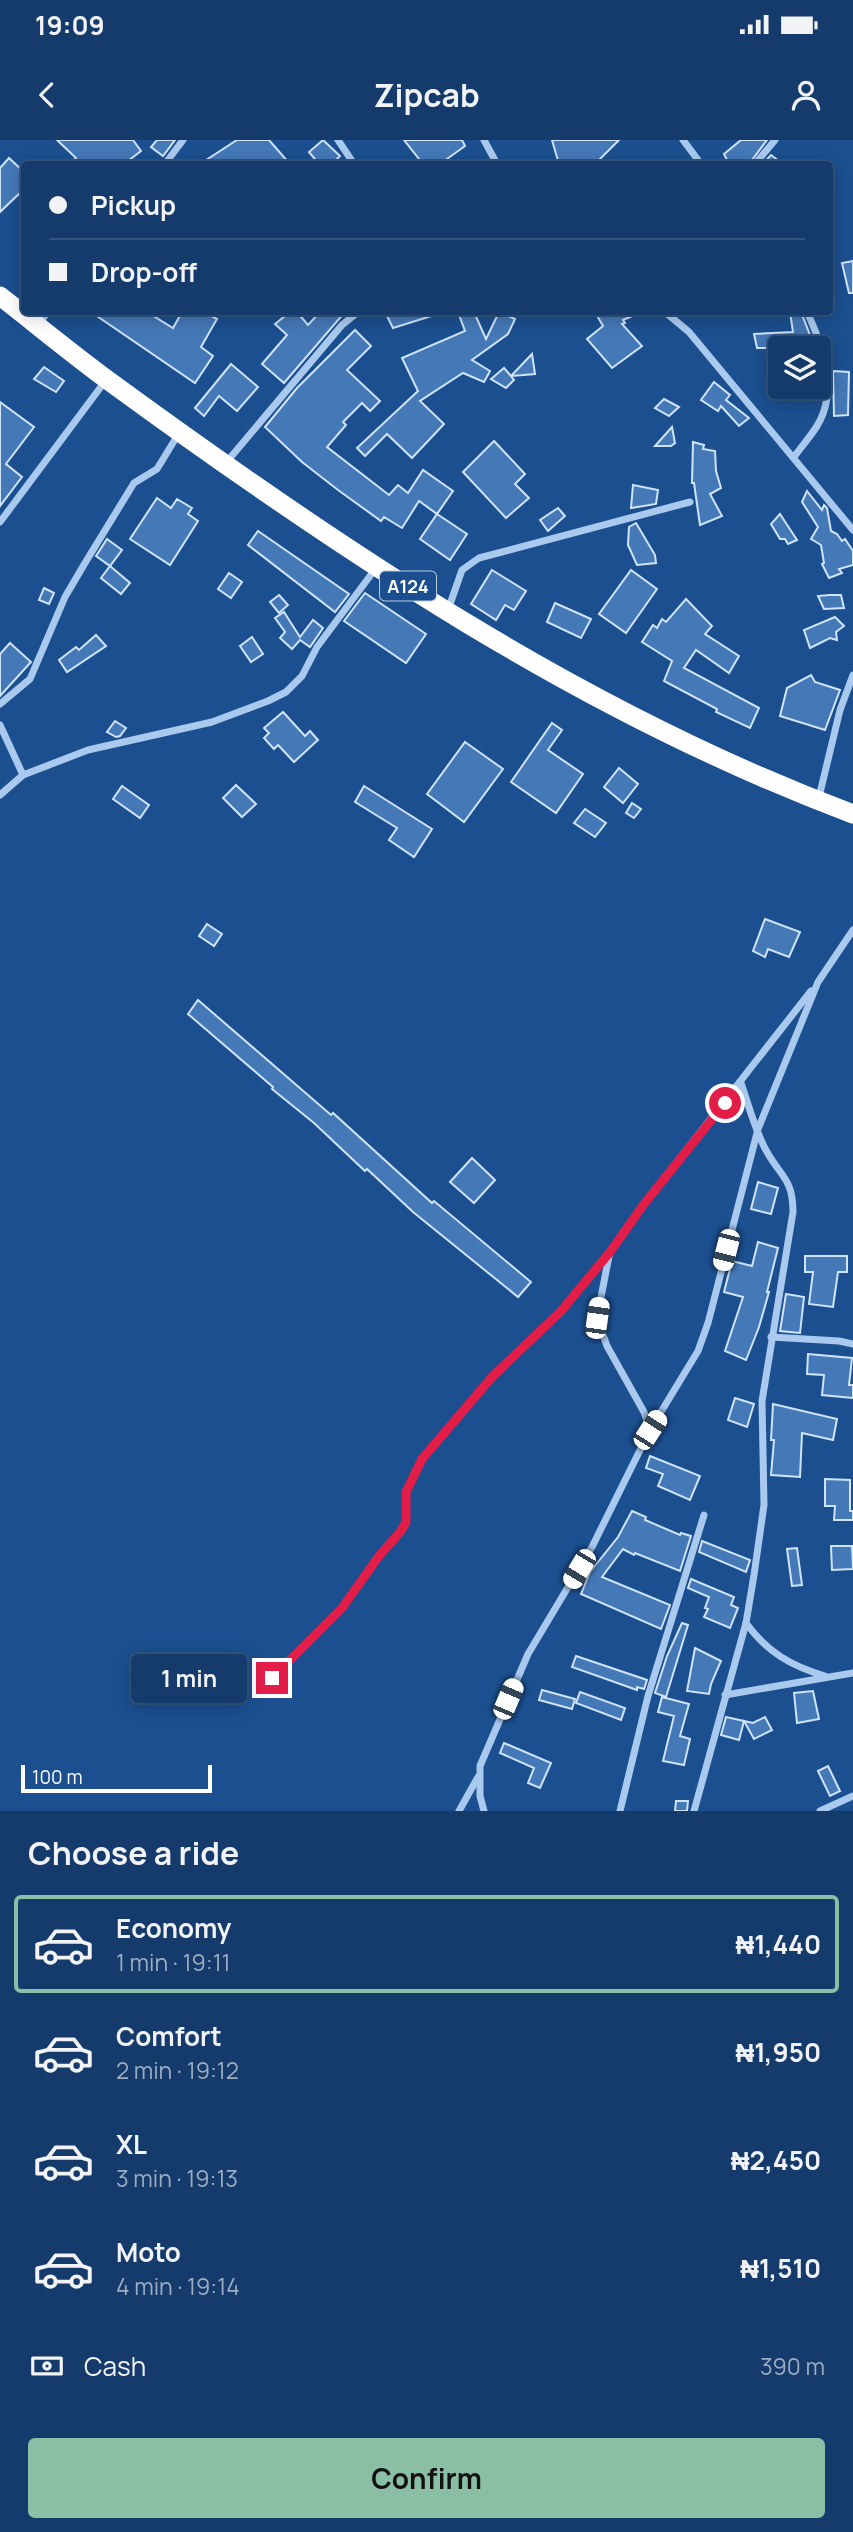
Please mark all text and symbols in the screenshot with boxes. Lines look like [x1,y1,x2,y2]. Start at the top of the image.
text: 19:09 [35,7,105,43]
text: Zipcab [373,73,480,117]
icon: back [28,76,66,114]
icon: person [787,76,825,114]
text: Pickup [91,187,176,223]
text: Drop-off [91,254,197,290]
map controls [768,336,831,399]
button: layers [768,336,831,399]
road number: A124 [380,572,436,601]
route start [709,1087,741,1119]
car [711,1227,742,1273]
car [584,1296,611,1340]
car [630,1407,671,1453]
car [560,1546,599,1592]
callout: 1 min [132,1654,247,1702]
text: 1 min [161,1662,217,1694]
route end [256,1662,288,1694]
car [491,1676,526,1722]
scale bar [21,1762,212,1794]
text: 100 m [32,1764,83,1790]
text: Choose a ride [28,1831,239,1875]
text: Economy [116,1910,231,1946]
icon: car [32,1913,95,1976]
text: ₦1,440 [736,1926,821,1962]
text: 1 min · 19:11 [116,1946,231,1978]
text: Comfort [116,2018,222,2054]
icon: car [32,2021,95,2084]
text: ₦1,950 [735,2034,821,2070]
text: 2 min · 19:12 [116,2054,239,2086]
text: XL [116,2126,147,2162]
icon: car [32,2129,95,2192]
text: ₦2,450 [731,2142,821,2178]
text: 3 min · 19:13 [116,2162,238,2194]
text: Moto [116,2234,181,2270]
icon: car [32,2237,95,2300]
text: ₦1,510 [740,2250,821,2286]
text: 4 min · 19:14 [116,2270,240,2302]
icon: cash [28,2347,66,2385]
text: Cash [84,2348,146,2384]
text: 390 m [760,2350,825,2382]
button: Confirm [28,2438,825,2518]

